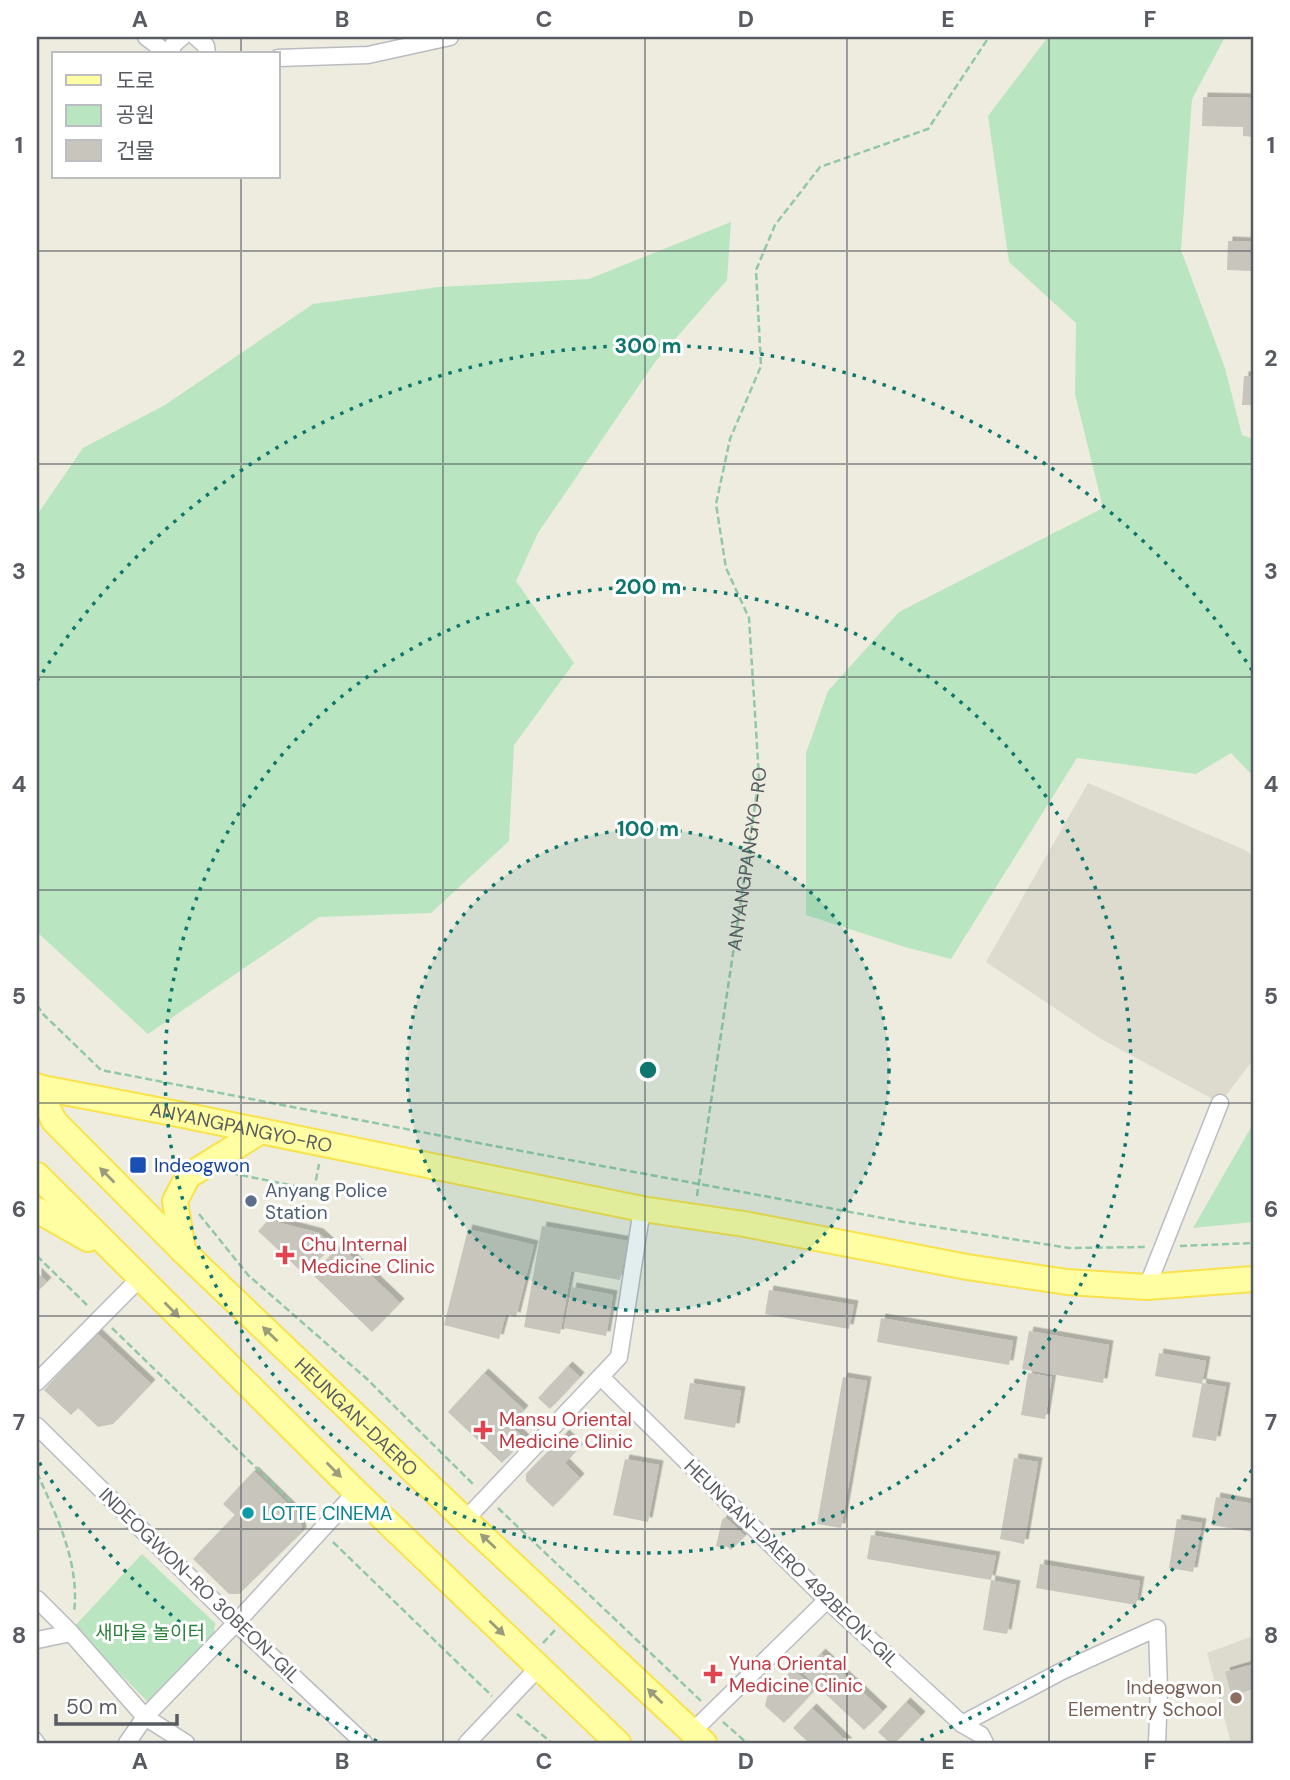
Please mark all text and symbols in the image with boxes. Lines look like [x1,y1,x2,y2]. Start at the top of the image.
text: A [132,4,148,34]
text: B [335,4,349,34]
text: C [536,4,552,34]
text: D [738,4,754,34]
text: E [941,4,955,34]
text: F [1144,4,1157,34]
legend [52,52,280,178]
text: 도로 [116,67,155,95]
text: 공원 [116,101,155,129]
text: 1 [15,130,23,160]
text: 1 [1267,130,1275,160]
text: 건물 [116,137,155,165]
text: 300 m [615,332,681,360]
text: 2 [12,343,26,373]
text: 2 [1264,343,1278,373]
text: 3 [12,556,26,586]
text: 3 [1264,556,1278,586]
text: 200 m [615,573,681,601]
street label: ANYANGPANGYO-RO [722,766,772,952]
text: 4 [12,769,27,799]
text: 4 [1264,769,1279,799]
text: 100 m [617,815,679,843]
text: 5 [12,981,26,1011]
text: 5 [1264,981,1278,1011]
centre of rings [636,1058,660,1082]
street label: ANYANGPANGYO-RO [148,1097,334,1158]
place label: Indeogwon [154,1153,250,1178]
marker: Indeogwon [128,1155,148,1175]
one-way arrow [100,1167,116,1184]
place label: Anyang Police Station [265,1178,387,1225]
marker: Anyang Police Station [243,1193,259,1209]
text: 6 [12,1194,26,1224]
text: 6 [1264,1194,1278,1224]
place label: Chu Internal Medicine Clinic [301,1232,435,1279]
marker: Chu Internal Medicine Clinic [275,1245,295,1265]
one-way arrow [163,1302,180,1319]
one-way arrow [262,1326,279,1342]
street label: HEUNGAN-DAERO [289,1352,423,1482]
text: 7 [13,1407,25,1437]
place label: Mansu Oriental Medicine Clinic [499,1407,633,1454]
text: 7 [1265,1407,1277,1437]
marker: Mansu Oriental Medicine Clinic [473,1420,493,1440]
street label: HEUNGAN-DAERO 492BEON-GIL [679,1454,904,1673]
one-way arrow [325,1461,342,1478]
street label: INDEOGWON-RO 30BEON-GIL [94,1482,306,1688]
place label: LOTTE CINEMA [262,1501,393,1526]
marker: LOTTE CINEMA [240,1505,256,1521]
one-way arrow [480,1534,497,1550]
text: 8 [12,1620,26,1650]
park label: 새마을 놀이터 [95,1620,205,1645]
one-way arrow [488,1620,505,1636]
text: 8 [1264,1620,1278,1650]
place label: Yuna Oriental Medicine Clinic [729,1651,863,1698]
marker: Yuna Oriental Medicine Clinic [703,1664,723,1684]
place label: Indeogwon Elementry School [1068,1675,1222,1722]
scale bar [56,1682,177,1726]
one-way arrow [647,1689,664,1705]
marker: Indeogwon Elementry School [1228,1690,1244,1706]
text: 50 m [66,1693,117,1721]
text: A [132,1746,148,1776]
text: B [335,1746,349,1776]
text: C [536,1746,552,1776]
text: D [738,1746,754,1776]
text: E [941,1746,955,1776]
text: F [1144,1746,1157,1776]

